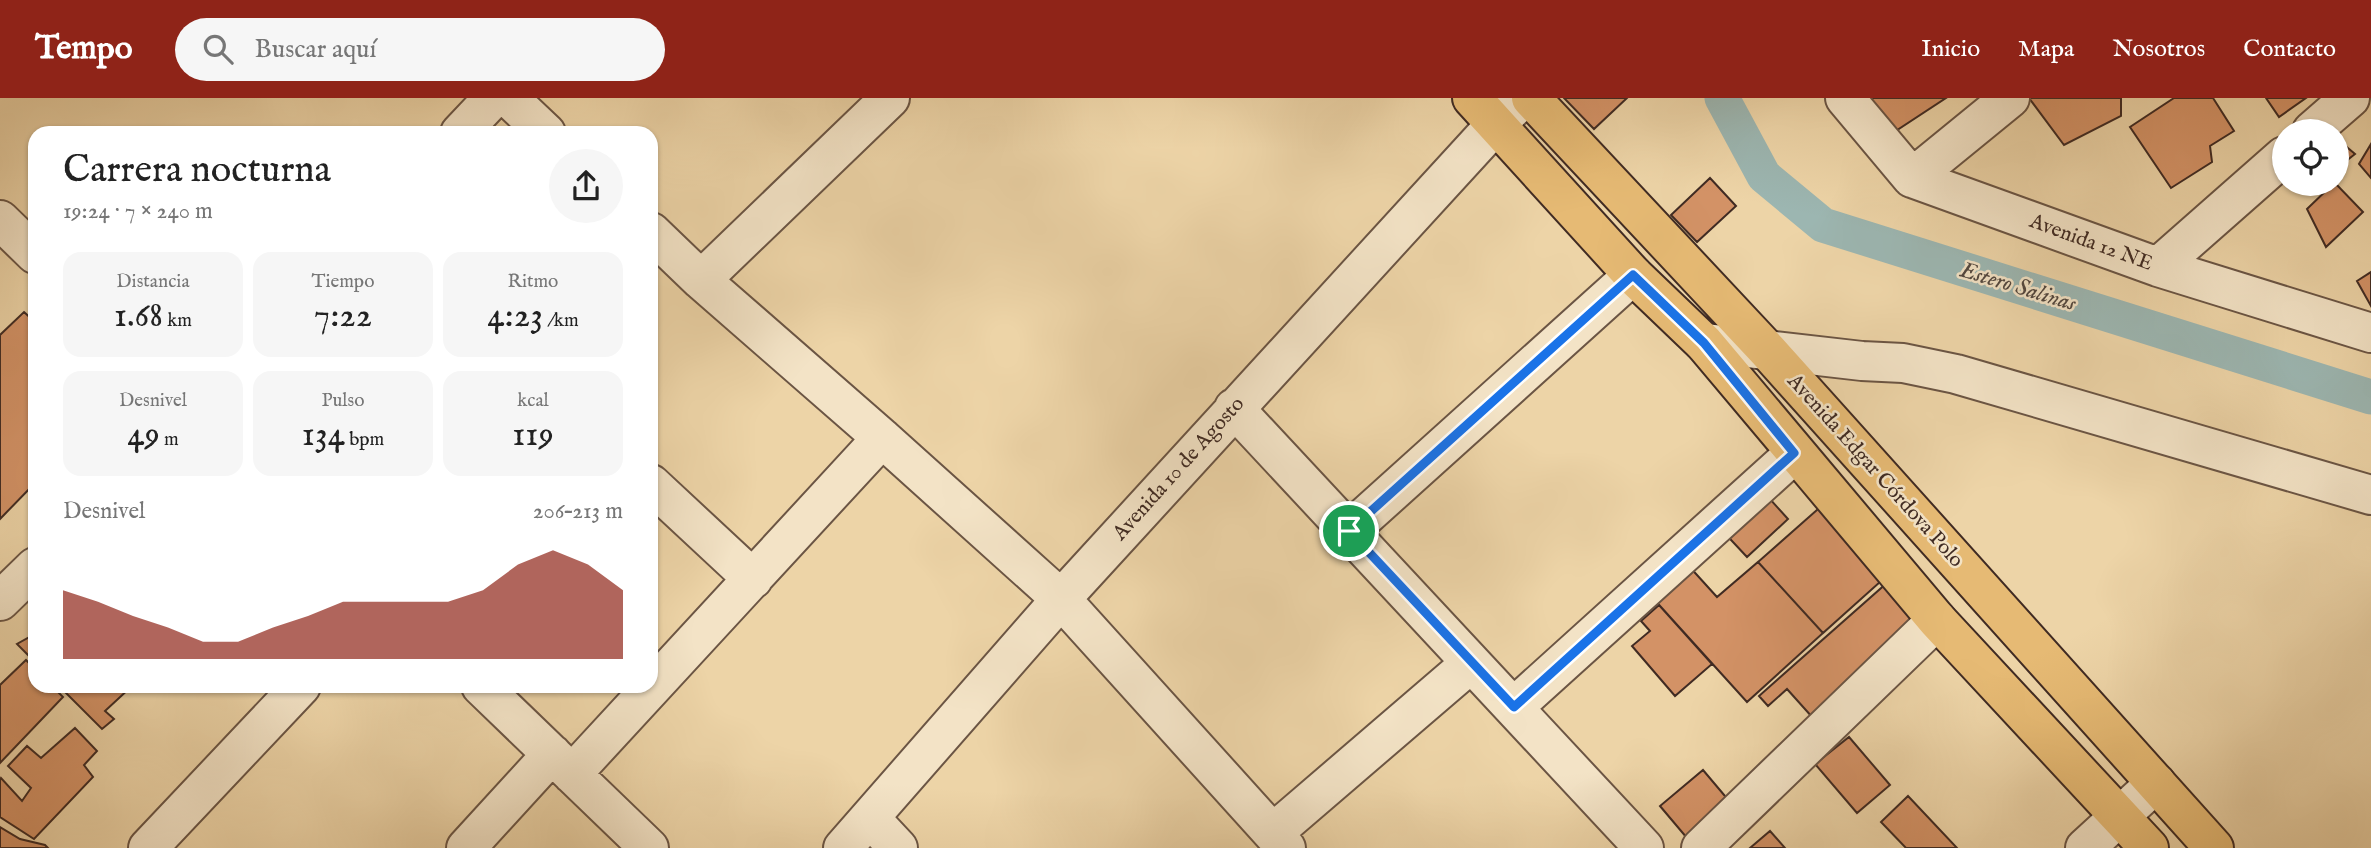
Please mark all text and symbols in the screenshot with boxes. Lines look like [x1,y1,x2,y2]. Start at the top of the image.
search box [175,18,665,81]
text: Tempo [35,28,133,70]
icon: search [199,30,237,68]
text: Buscar aquí [255,33,376,66]
text: Inicio [1921,34,1980,65]
text: Mapa [2018,34,2074,65]
text: Nosotros [2112,34,2205,65]
text: Contacto [2243,34,2336,65]
map controls [2272,119,2349,196]
button: locate [2272,119,2349,196]
text: Carrera nocturna [63,147,331,195]
button: share [549,149,623,223]
text: 19:24 · 7 × 240 m [63,197,213,226]
street label: Avenida 12 NE [2025,208,2156,278]
water label: Estero Salinas [1956,255,2080,319]
text: Distancia [116,270,190,294]
text: Tiempo [312,270,374,294]
text: Ritmo [508,270,558,294]
text: 1.68 [114,294,163,339]
text: 7:22 [314,294,372,339]
text: 4:23 [487,294,543,339]
text: km [163,309,192,333]
text: /km [543,309,579,333]
street label: Avenida Edgar Córdova Polo [1780,368,1969,574]
text: Desnivel [119,389,187,413]
text: Pulso [322,389,364,413]
text: kcal [517,389,549,413]
street label: Avenida 10 de Agosto [1106,391,1251,547]
text: 49 [127,413,160,458]
text: 134 [302,413,345,458]
text: 119 [512,413,554,458]
text: m [160,428,179,452]
text: bpm [345,428,384,452]
text: Desnivel [63,497,145,526]
text: 206–213 m [533,497,623,526]
pin [1319,501,1379,561]
icon: arrive [1330,512,1368,550]

